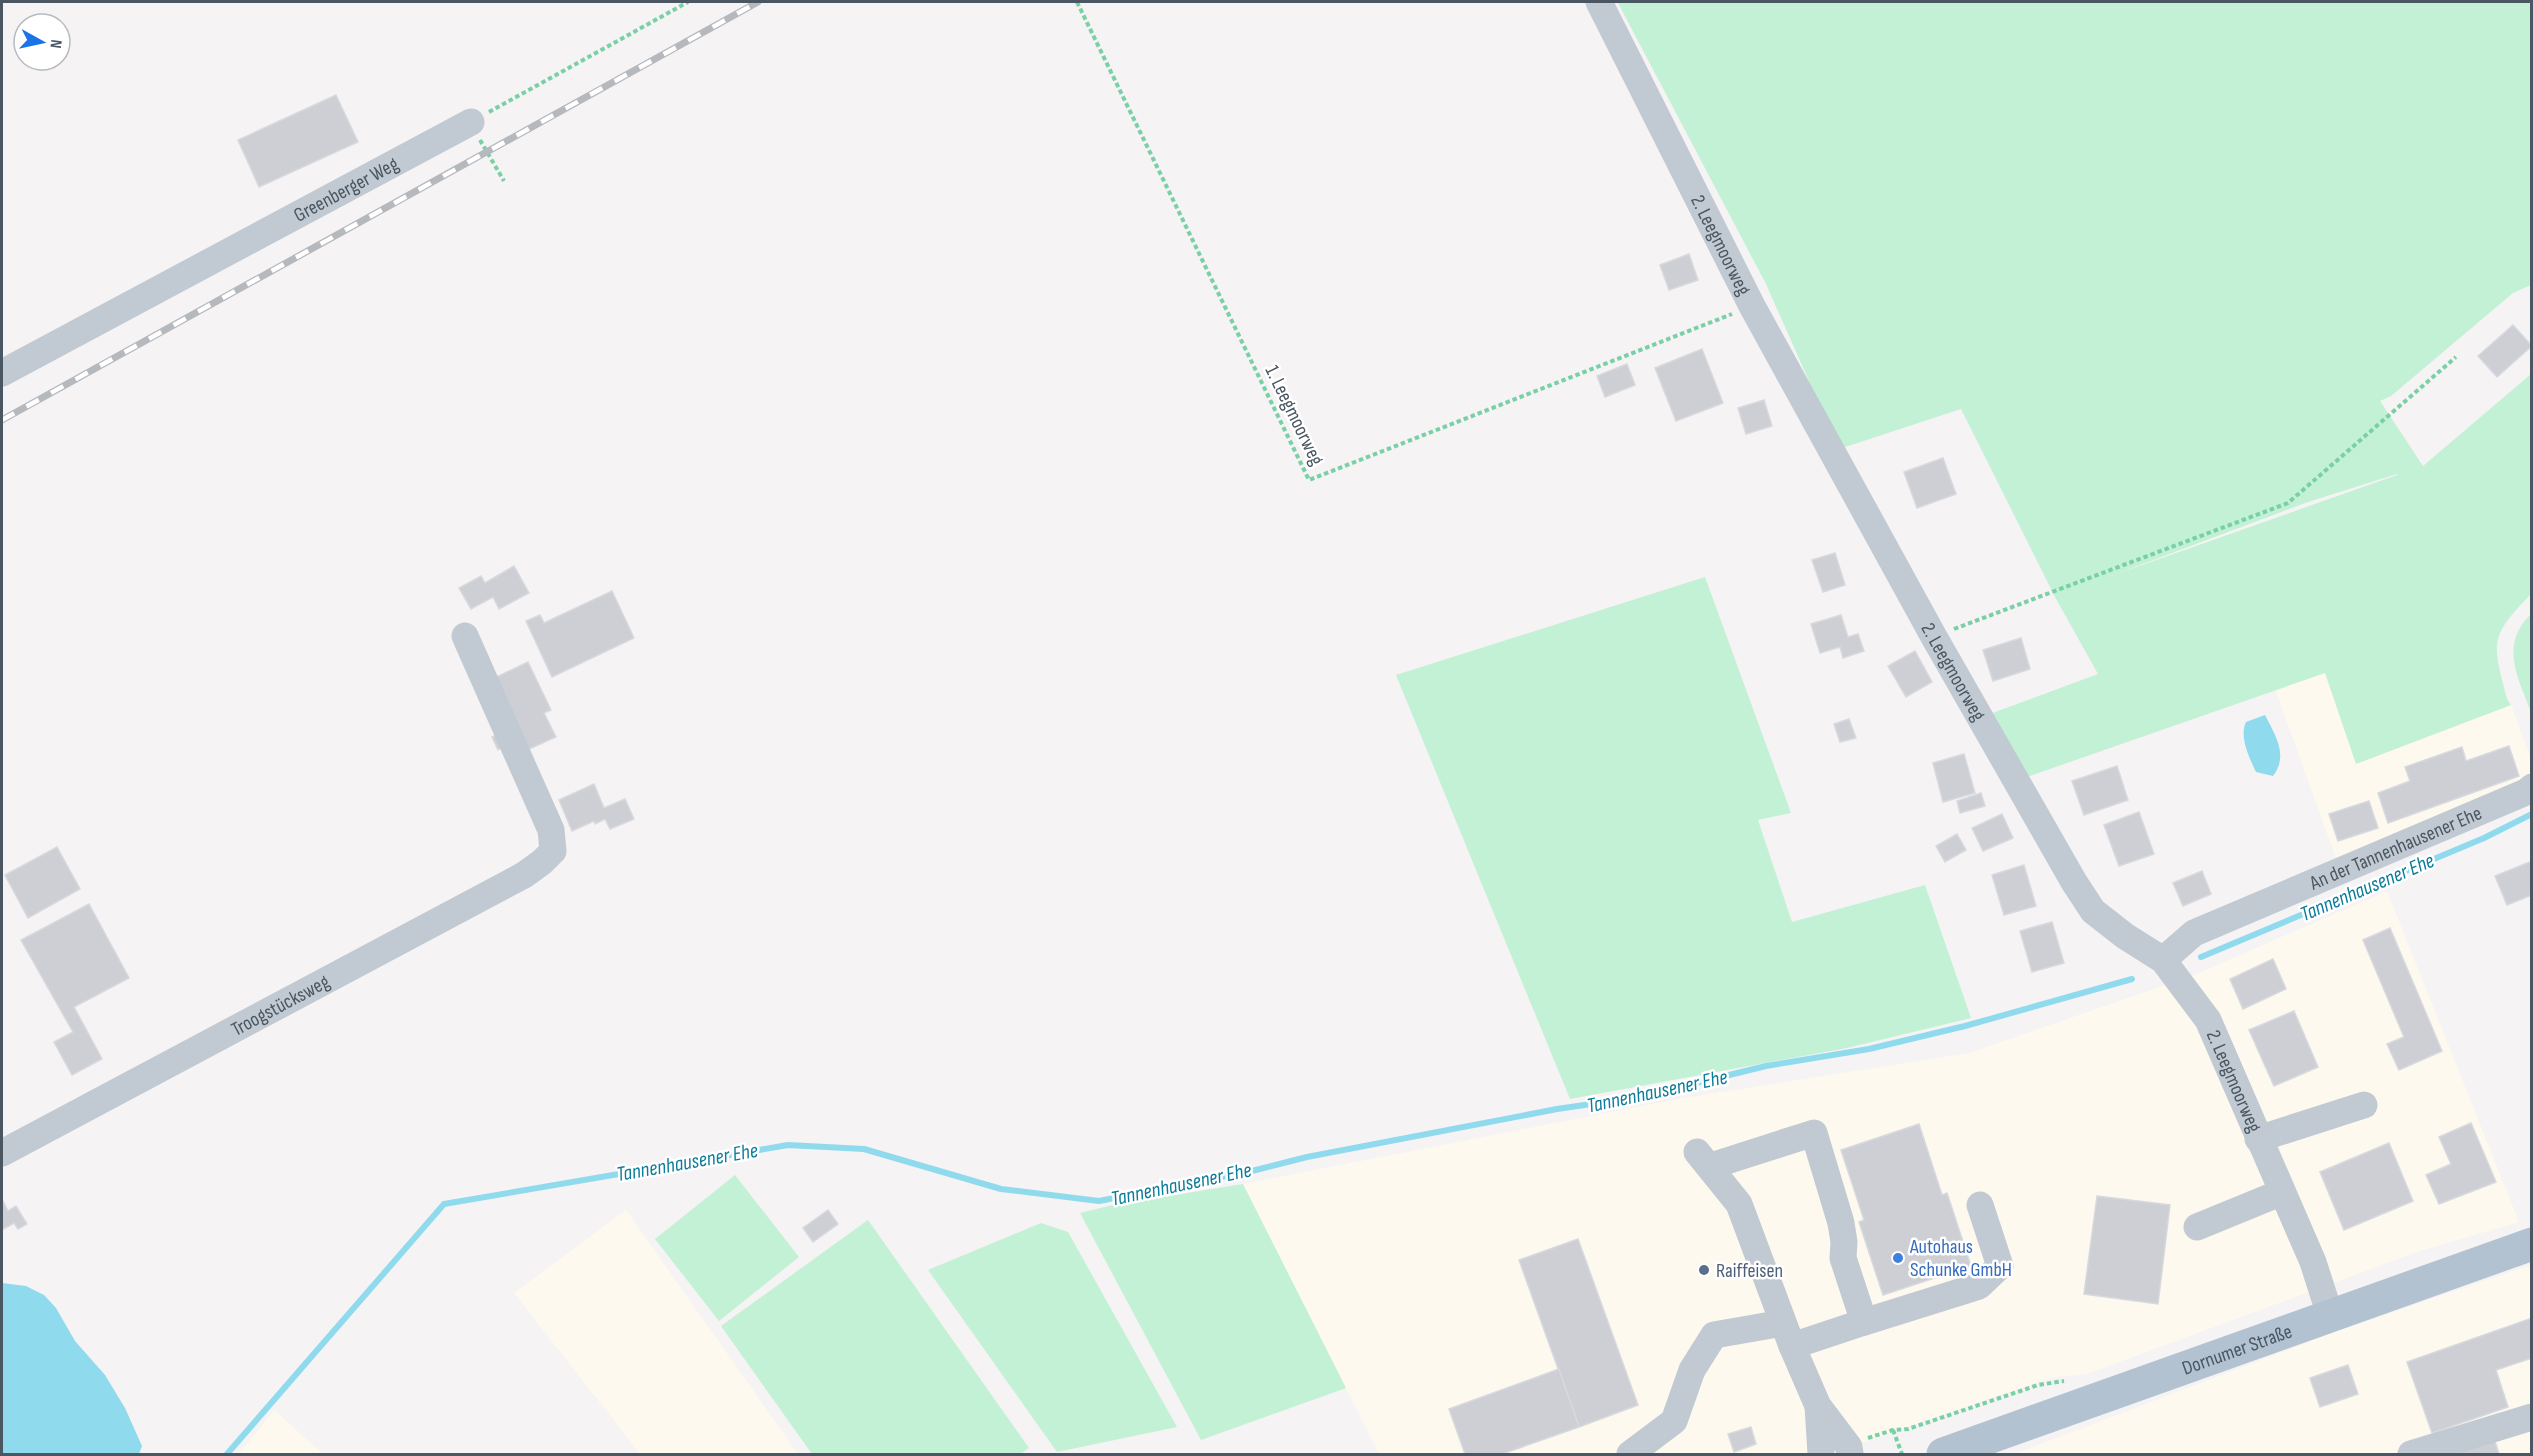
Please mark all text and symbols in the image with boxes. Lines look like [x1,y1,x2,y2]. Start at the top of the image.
north arrow [12,12,72,72]
text: N [45,38,65,49]
street label: Greenberger Weg [290,152,403,228]
street label: 2. Leegmoorweg [1685,191,1756,300]
street label: 1. Leegmoorweg [1260,361,1329,469]
street label: 2. Leegmoorweg [1916,619,1990,726]
street label: An der Tannenhausener Ehe [2304,801,2484,895]
water label: Tannenhausener Ehe [2296,847,2438,927]
street label: Troogstücksweg [227,970,334,1042]
street label: 2. Leegmoorweg [2201,1027,2266,1136]
water label: Tannenhausener Ehe [1584,1064,1730,1119]
water label: Tannenhausener Ehe [614,1138,760,1187]
water label: Tannenhausener Ehe [1108,1157,1254,1212]
place label: Autohaus Schunke GmbH [1909,1235,2012,1282]
marker: Autohaus Schunke GmbH [1891,1251,1905,1265]
place label: Raiffeisen [1716,1259,1783,1283]
marker: Raiffeisen [1697,1263,1711,1277]
street label: Dornumer Straße [2179,1320,2295,1381]

